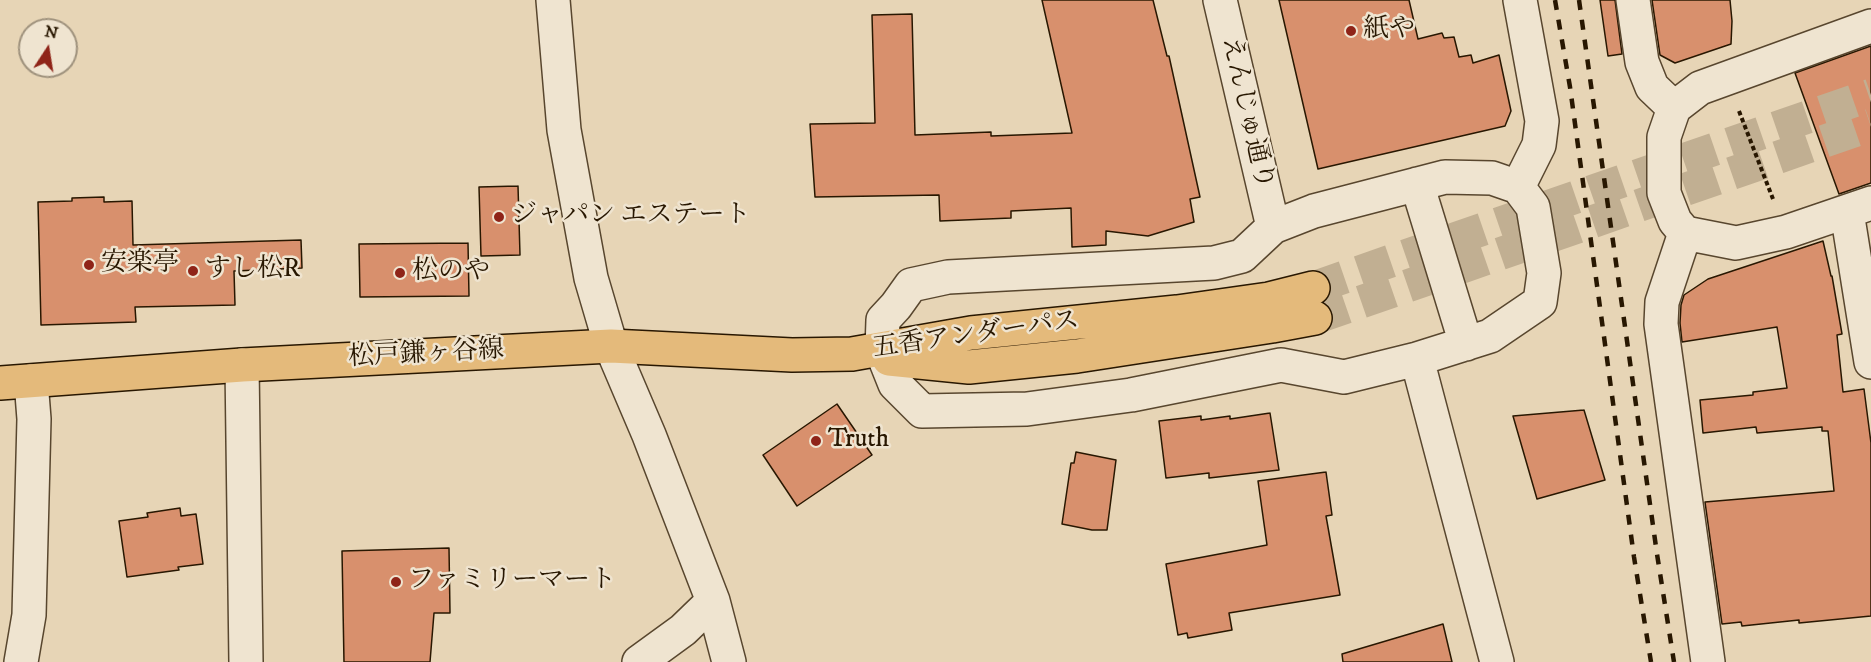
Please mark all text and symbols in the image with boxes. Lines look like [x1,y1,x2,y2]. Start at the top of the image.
place label: 紙や [1363,15,1415,47]
north arrow [18,18,78,78]
text: N [43,21,60,43]
marker: 紙や [1344,24,1358,38]
street label: えんじゅ通り [1213,33,1279,193]
place label: ジャパン エステート [511,201,751,233]
marker: ジャパン エステート [492,210,506,224]
place label: 安楽亭 [101,249,179,281]
place label: すし松R [205,255,300,287]
place label: 松のや [412,257,490,289]
marker: 安楽亭 [82,258,96,272]
marker: すし松R [186,264,200,278]
marker: 松のや [393,266,407,280]
street label: 五香アンダーパス [871,306,1081,366]
street label: 松戸鎌ヶ谷線 [347,335,505,375]
place label: Truth [828,425,889,457]
marker: Truth [809,434,823,448]
place label: ファミリーマート [408,566,616,598]
marker: ファミリーマート [389,575,403,589]

